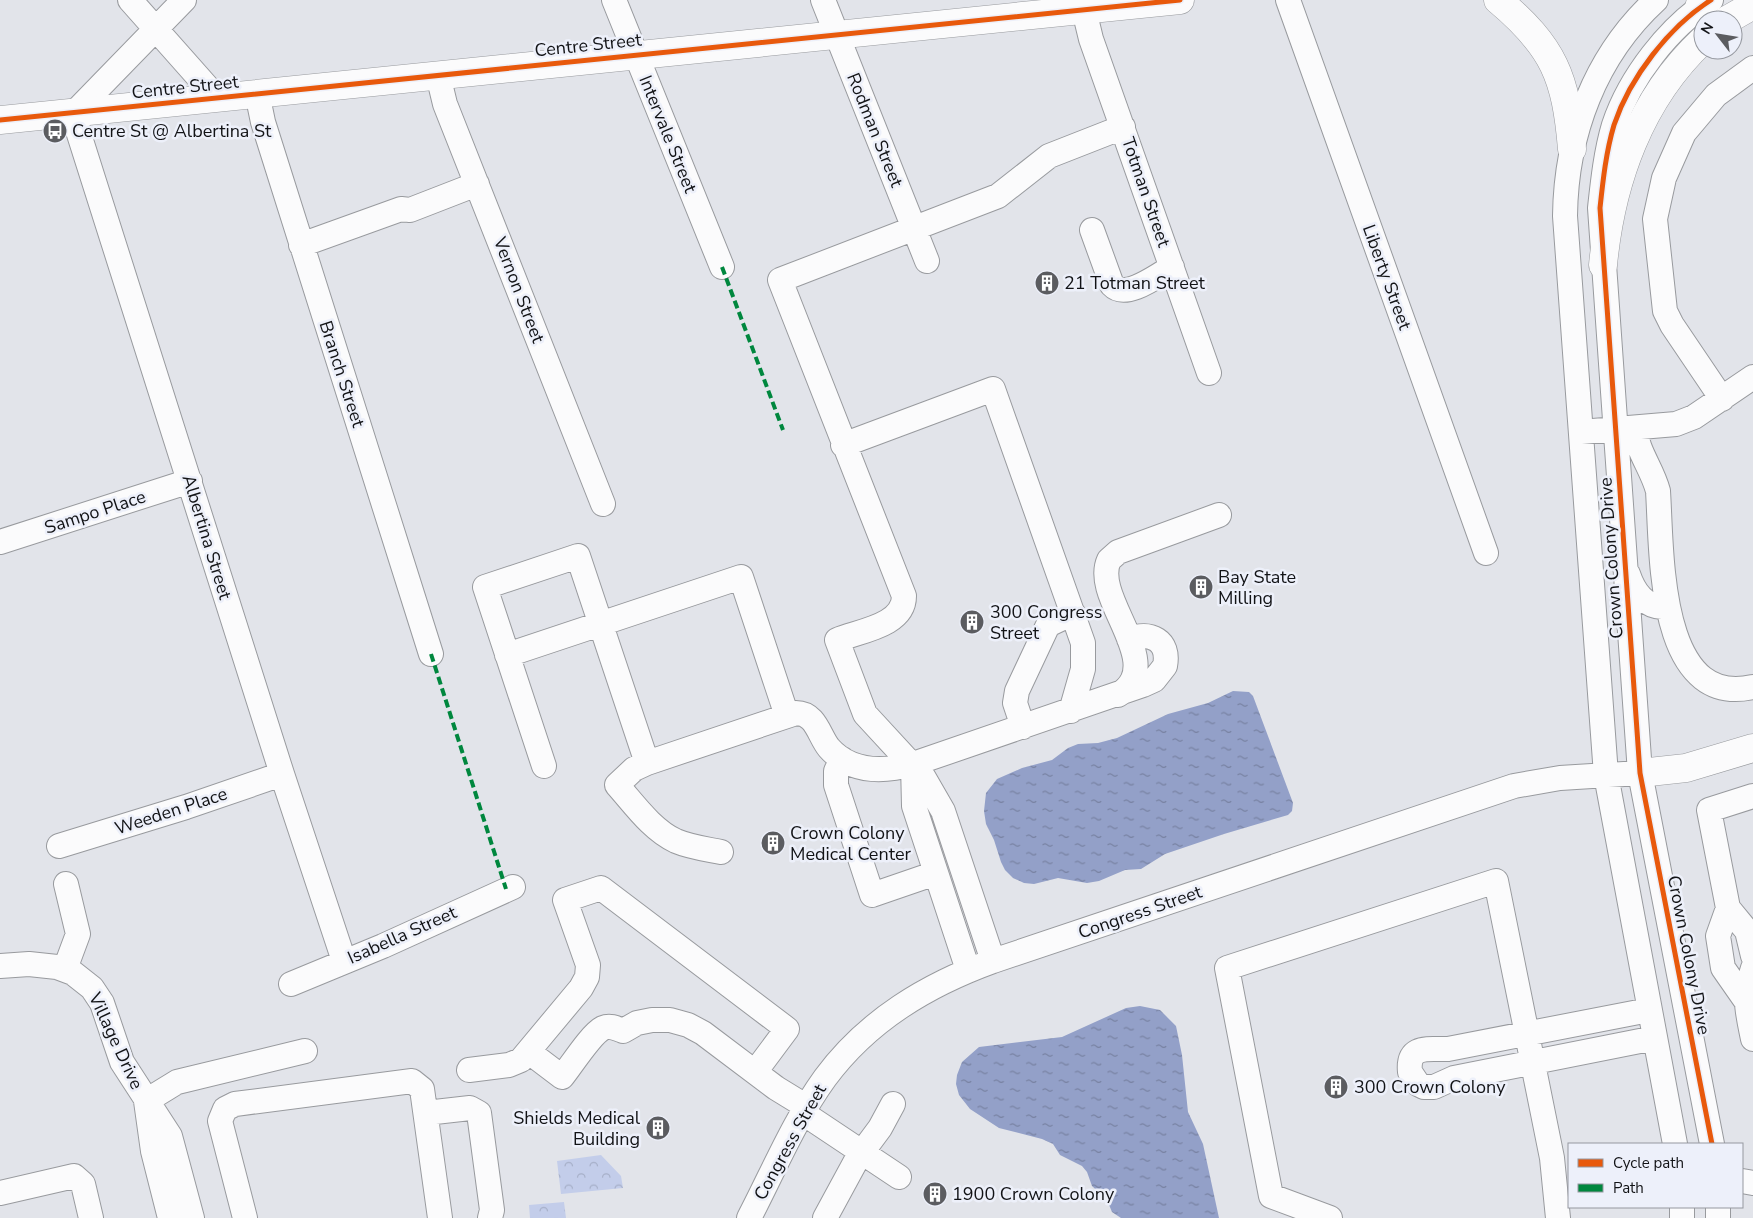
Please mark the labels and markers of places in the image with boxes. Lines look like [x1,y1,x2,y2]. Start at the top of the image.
bus stop icon: Centre St @ Albertina St [42,118,68,144]
place label: Centre St @ Albertina St [72,119,272,143]
building icon: 21 Totman Street [1034,270,1060,296]
place label: 21 Totman Street [1064,271,1206,295]
place label: Bay State Milling [1218,565,1296,610]
building icon: Bay State Milling [1188,574,1214,600]
place label: 300 Congress Street [990,600,1103,645]
building icon: 300 Congress Street [959,609,985,635]
place label: Crown Colony Medical Center [790,821,911,866]
building icon: Crown Colony Medical Center [760,830,786,856]
building icon: 300 Crown Colony [1323,1074,1349,1100]
place label: 300 Crown Colony [1354,1075,1506,1099]
place label: Shields Medical Building [513,1106,641,1151]
building icon: Shields Medical Building [645,1115,671,1141]
building icon: 1900 Crown Colony [922,1181,948,1207]
place label: 1900 Crown Colony [952,1182,1115,1206]

